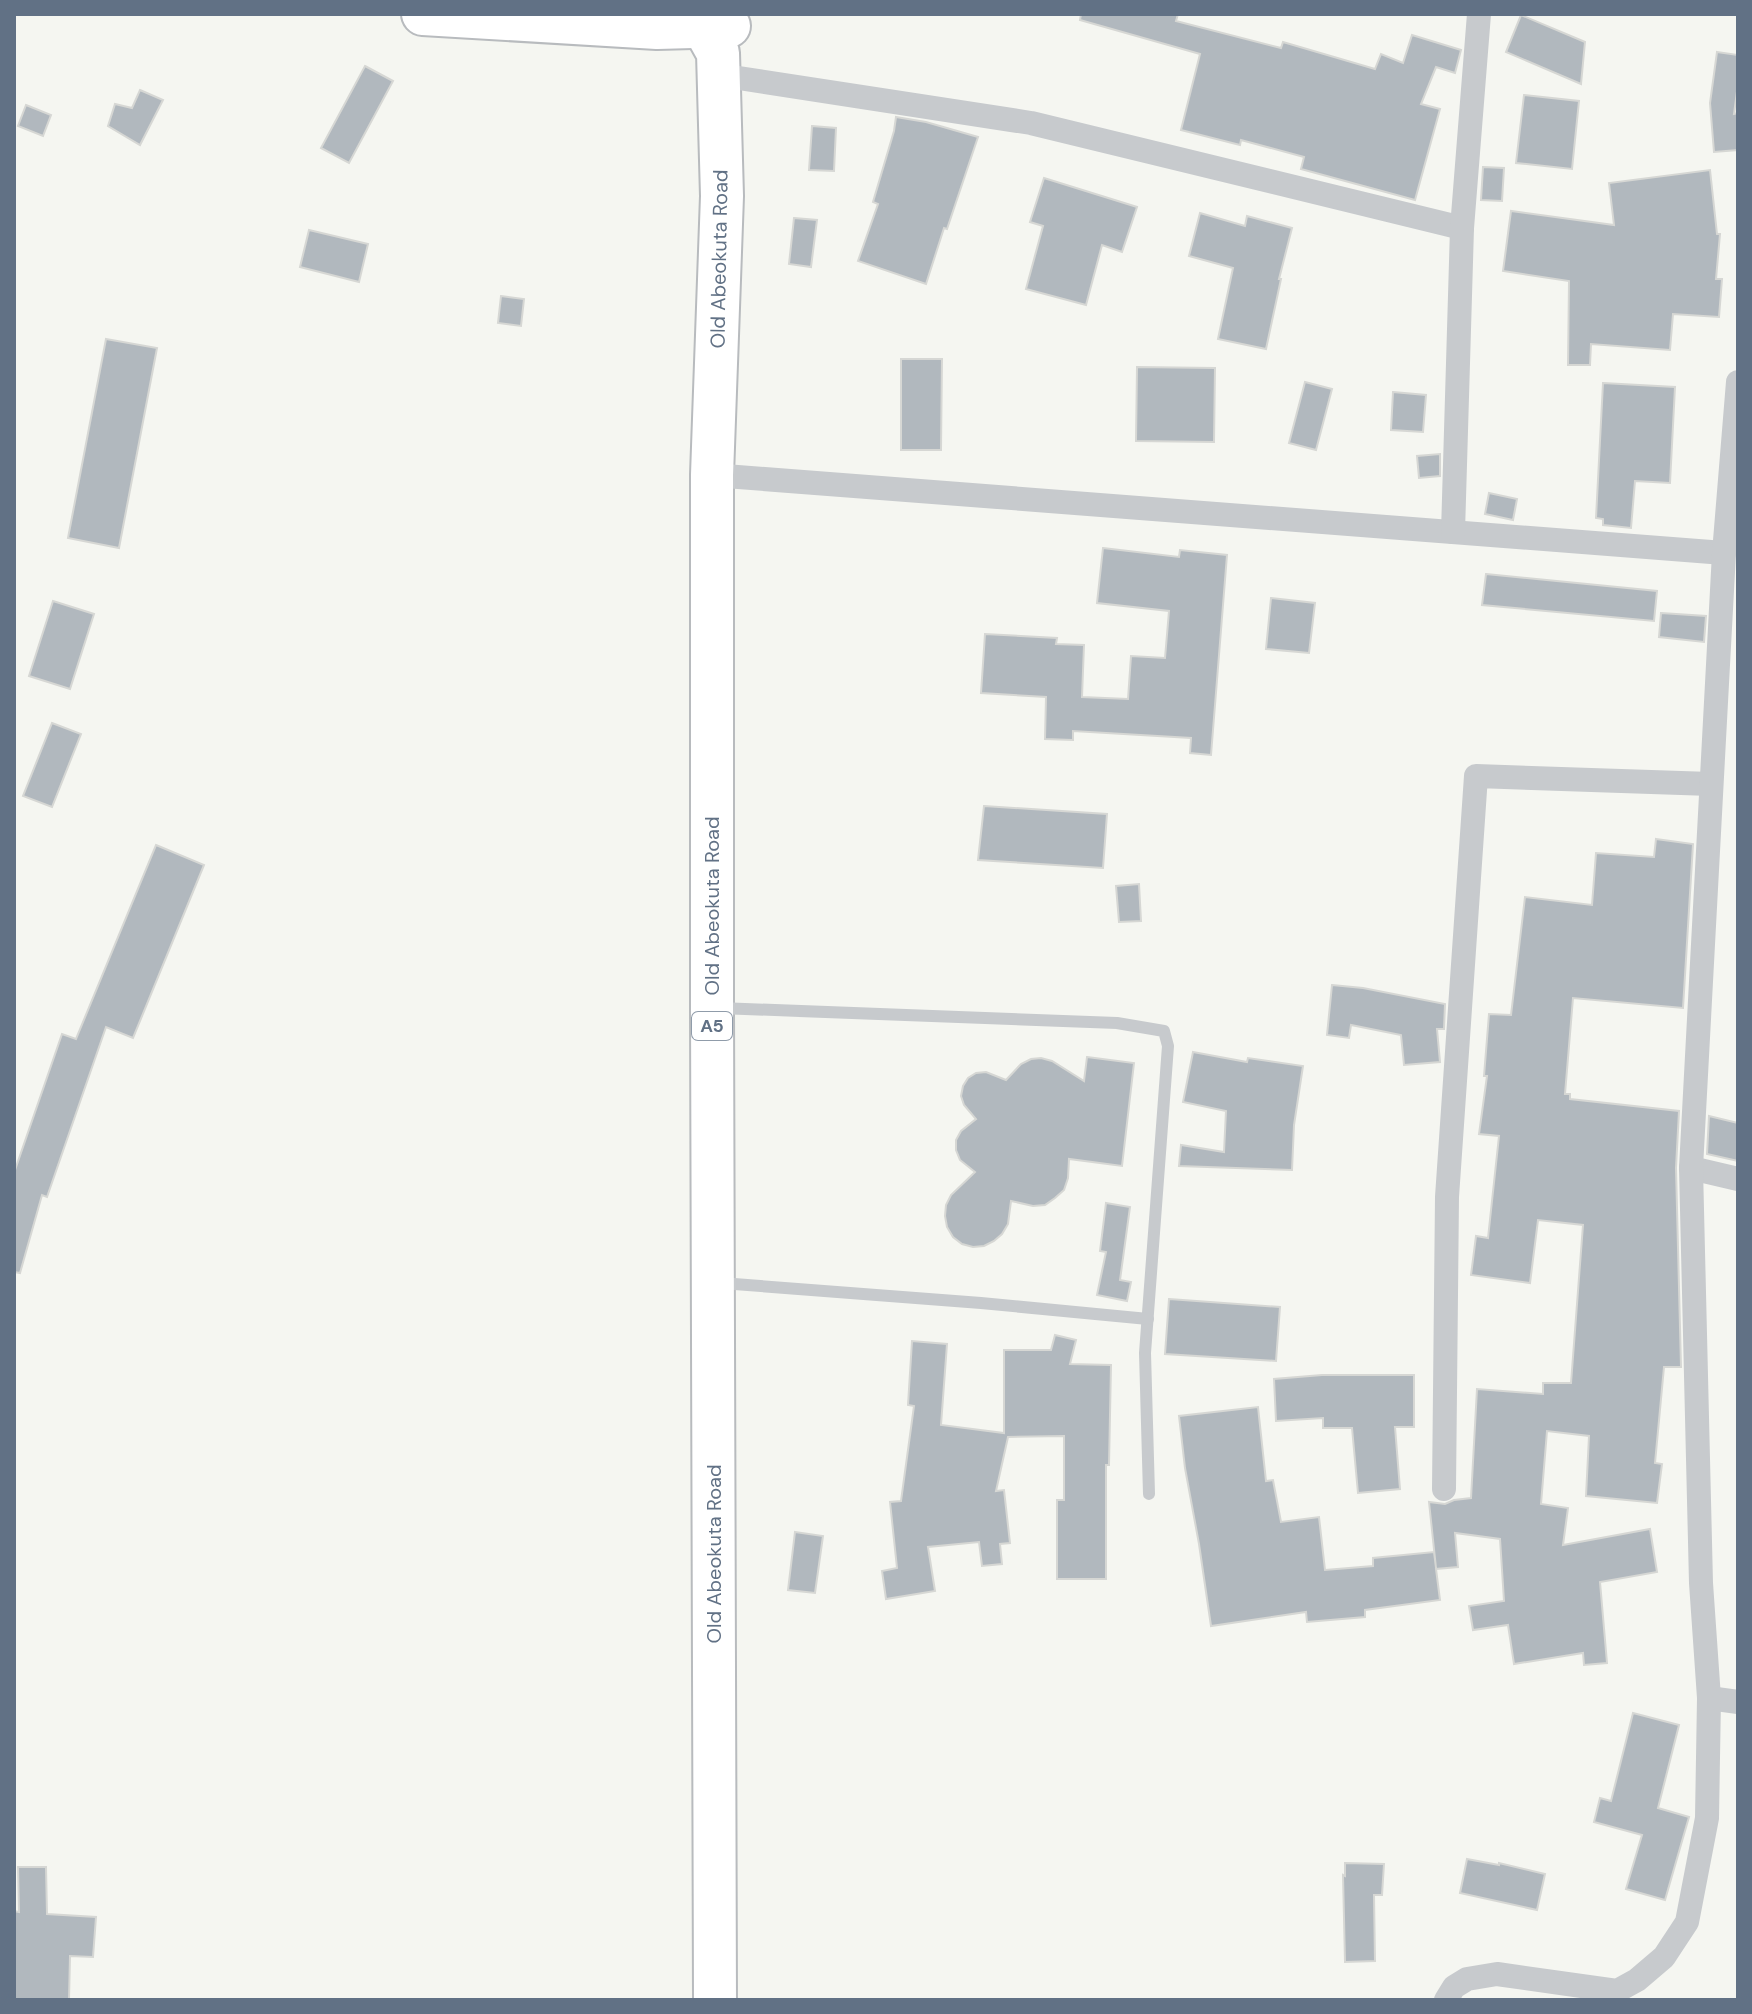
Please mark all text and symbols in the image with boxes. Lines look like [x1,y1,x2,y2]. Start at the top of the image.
street label: Old Abeokuta Road [704,169,734,349]
street label: Old Abeokuta Road [699,817,725,995]
road number: A5 [692,1012,732,1040]
street label: Old Abeokuta Road [701,1465,727,1643]

